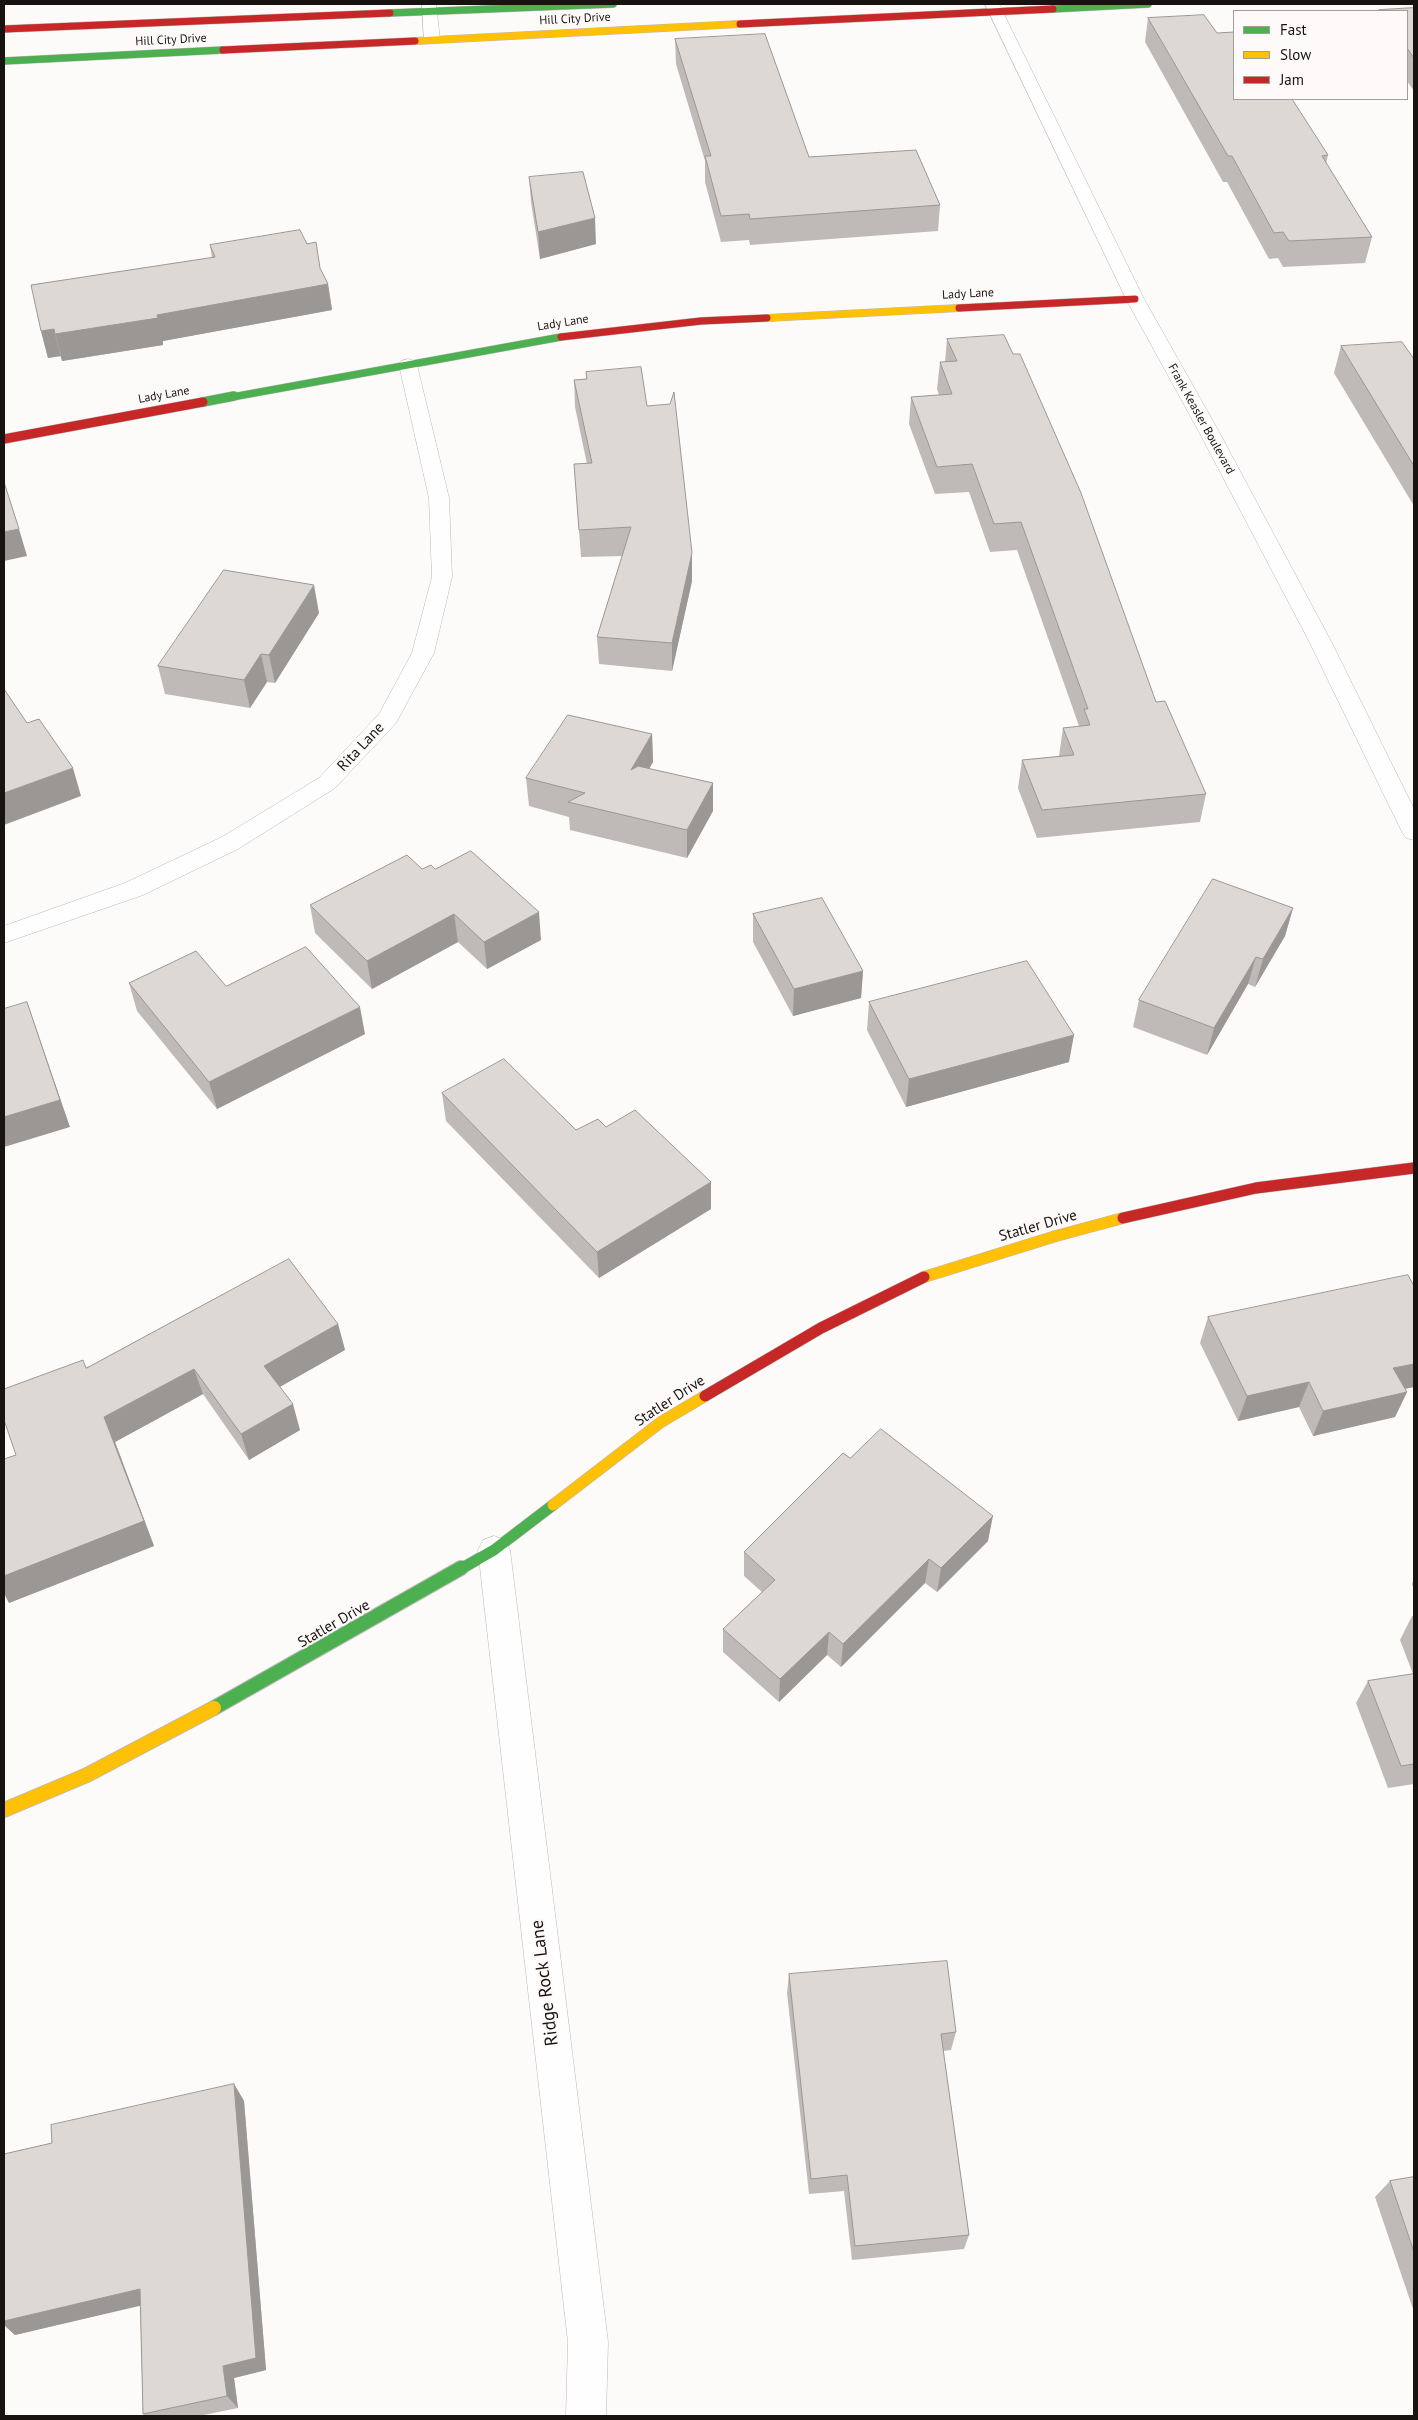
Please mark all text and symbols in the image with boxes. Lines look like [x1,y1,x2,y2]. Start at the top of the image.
street label: Hill City Drive [539,10,611,28]
legend [1233,10,1408,100]
text: Fast [1280,20,1307,39]
street label: Hill City Drive [135,31,207,49]
text: Slow [1280,45,1311,64]
text: Jam [1280,70,1304,89]
street label: Lady Lane [942,285,994,303]
street label: Lady Lane [536,312,590,334]
street label: Frank Keasler Boulevard [1165,361,1237,477]
street label: Lady Lane [137,383,191,407]
street label: Rita Lane [334,719,388,775]
street label: Statler Drive [997,1206,1079,1246]
street label: Statler Drive [631,1372,709,1430]
street label: Statler Drive [295,1596,373,1652]
street label: Ridge Rock Lane [527,1919,563,2047]

